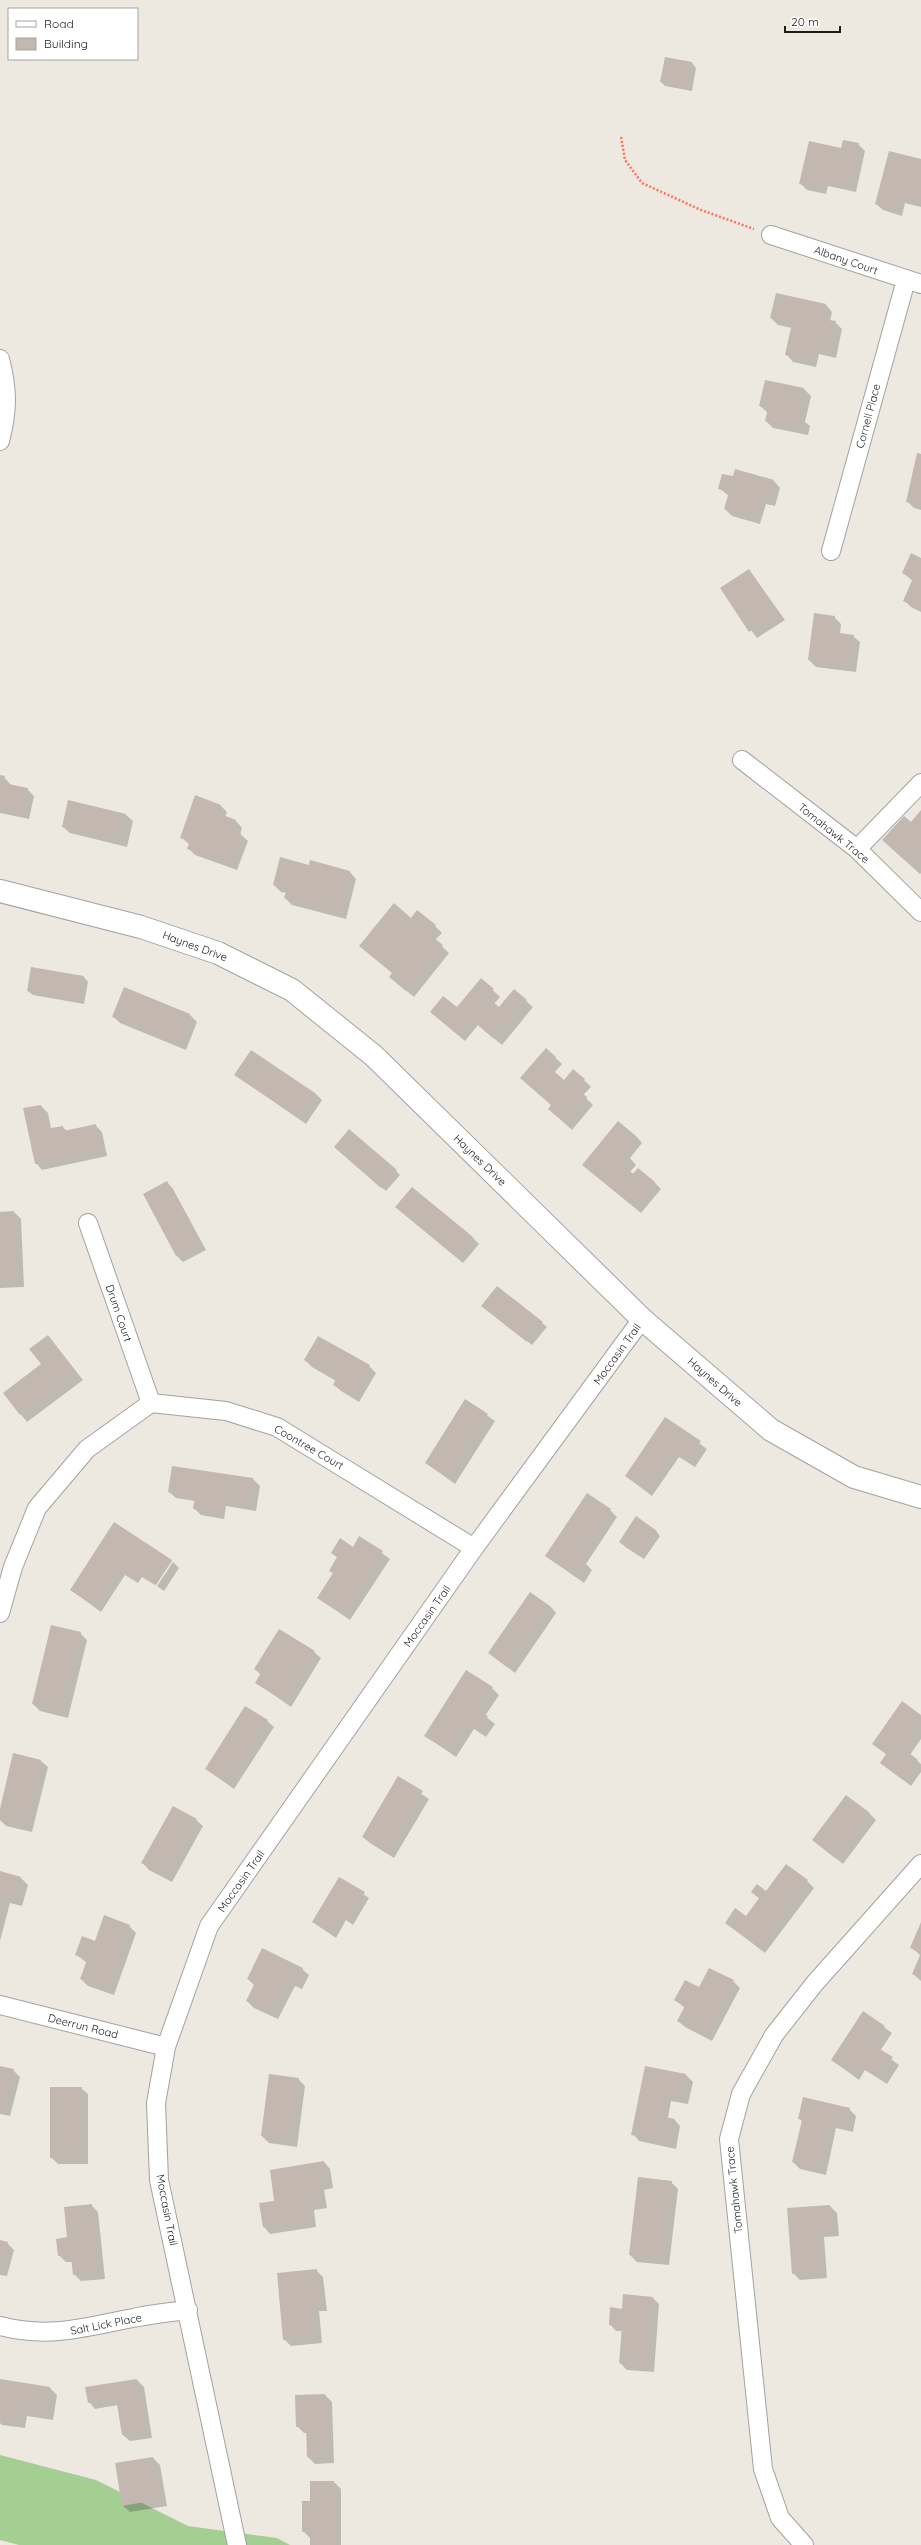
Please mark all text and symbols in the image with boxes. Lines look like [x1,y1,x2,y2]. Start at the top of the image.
legend [8,8,138,60]
scale bar [785,8,840,34]
text: 20 m [791,14,819,29]
text: Road [44,16,74,31]
text: Building [44,36,88,51]
street label: Albany Court [812,243,880,278]
street label: Cornell Place [853,382,883,450]
street label: Tomahawk Trace [796,800,872,866]
street label: Haynes Drive [161,928,229,964]
street label: Haynes Drive [451,1131,509,1189]
street label: Drum Court [103,1283,135,1344]
street label: Moccasin Trail [590,1321,644,1387]
street label: Haynes Drive [685,1354,745,1410]
street label: Coontree Court [272,1421,347,1473]
street label: Moccasin Trail [401,1582,453,1650]
street label: Moccasin Trail [215,1847,267,1915]
street label: Deerrun Road [46,2011,120,2041]
street label: Tomahawk Trace [722,2146,746,2234]
street label: Moccasin Trail [153,2173,181,2247]
street label: Salt Lick Place [69,2310,143,2338]

